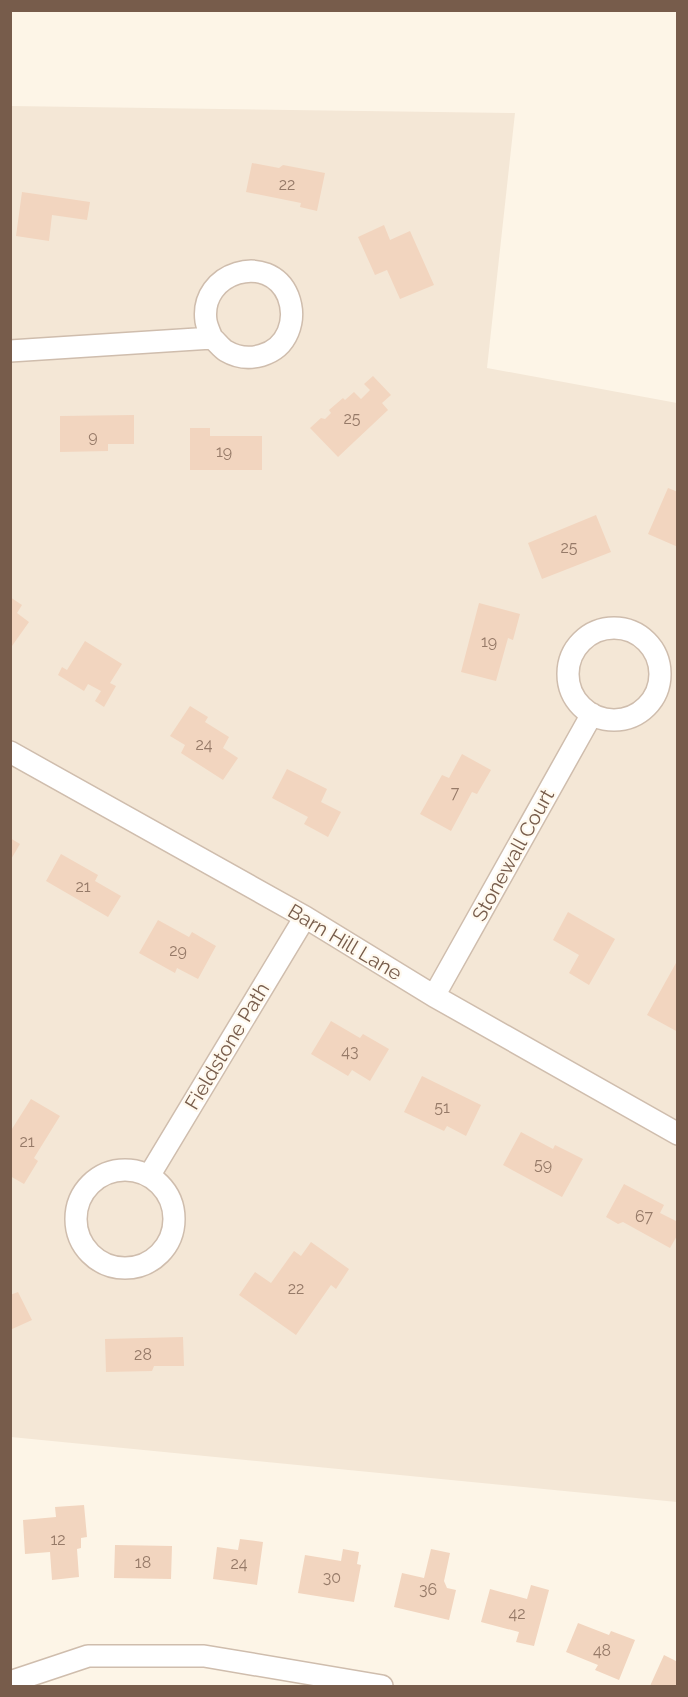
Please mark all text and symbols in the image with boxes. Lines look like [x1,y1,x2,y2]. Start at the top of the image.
house number: 22 [279,175,295,194]
house number: 25 [343,409,361,428]
house number: 9 [88,427,98,446]
house number: 19 [216,442,232,461]
house number: 25 [560,538,578,557]
house number: 19 [481,632,497,651]
house number: 24 [195,735,213,754]
house number: 7 [451,783,460,802]
street label: Stonewall Court [467,785,559,925]
house number: 21 [75,877,91,896]
street label: Barn Hill Lane [284,899,406,985]
house number: 29 [169,941,187,960]
street label: Fieldstone Path [180,978,274,1114]
house number: 43 [341,1042,359,1061]
house number: 51 [434,1098,450,1117]
house number: 21 [19,1132,35,1151]
house number: 59 [534,1155,552,1174]
house number: 67 [635,1207,654,1226]
house number: 22 [288,1279,304,1298]
house number: 28 [134,1345,152,1364]
house number: 12 [50,1530,66,1549]
house number: 18 [135,1553,151,1572]
house number: 24 [230,1554,248,1573]
house number: 30 [323,1568,341,1587]
house number: 36 [419,1580,437,1599]
house number: 42 [508,1604,526,1623]
house number: 48 [593,1641,611,1660]

